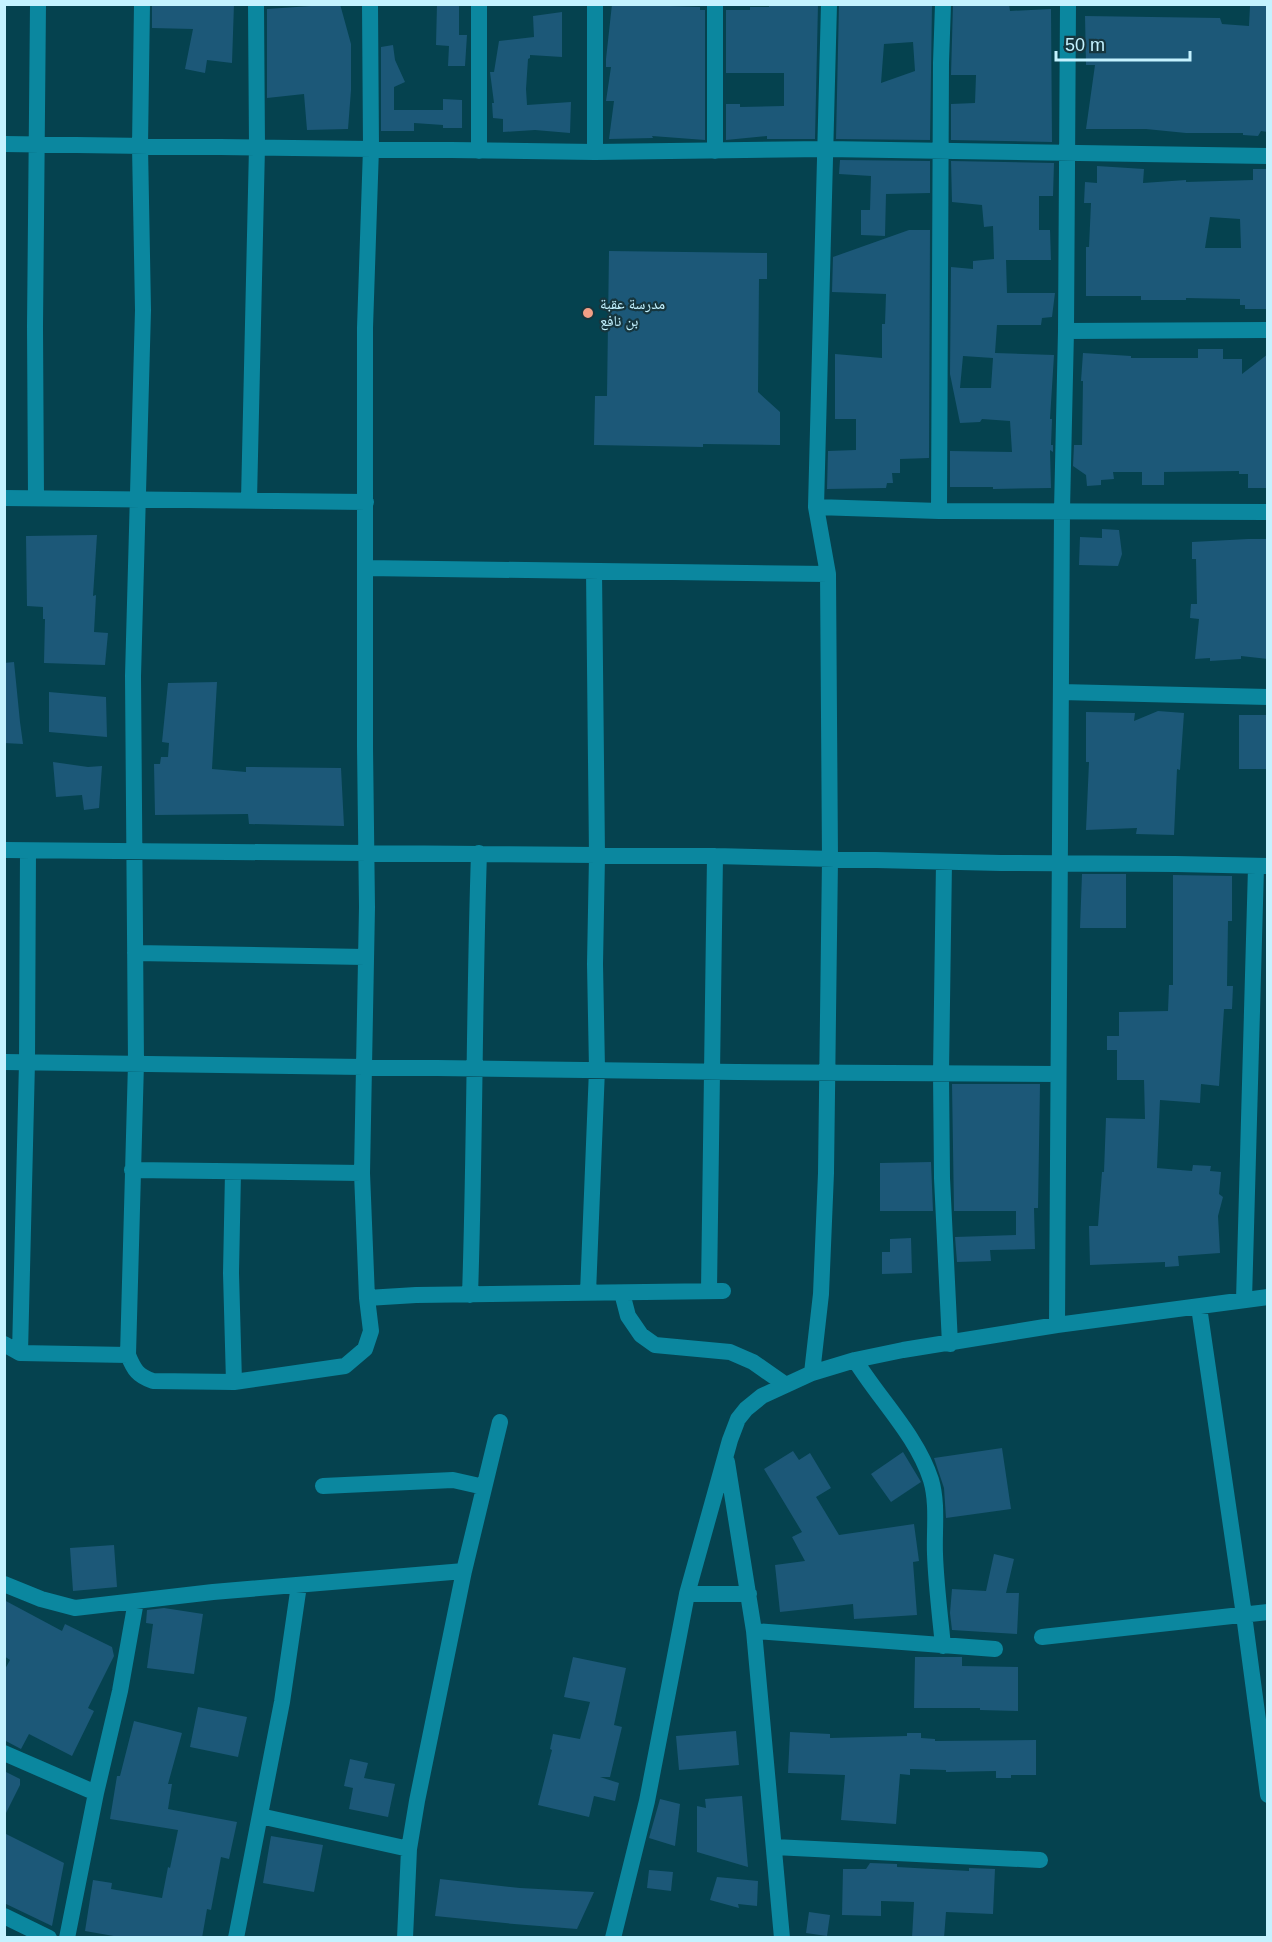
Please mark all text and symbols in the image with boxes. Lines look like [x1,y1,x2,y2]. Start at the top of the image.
scale bar [1056,24,1190,62]
text: 50 m [1065,35,1105,55]
place label: مدرسة عقبة بن نافع [600,295,665,331]
marker: مدرسة عقبة بن نافع [581,306,595,320]

